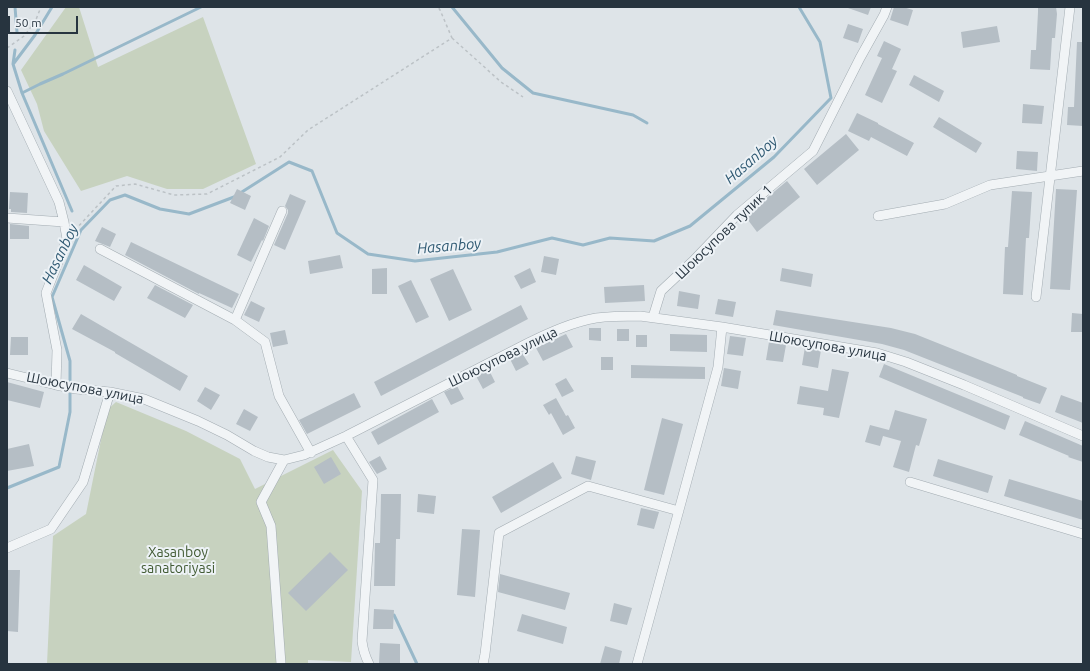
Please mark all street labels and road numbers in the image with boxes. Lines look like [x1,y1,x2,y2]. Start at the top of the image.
street label: Шоюсупова тупик 1 [672,181,776,283]
street label: Шоюсупова улица [446,323,560,391]
street label: Шоюсупова улица [768,327,888,365]
street label: Шоюсупова улица [25,368,145,408]

